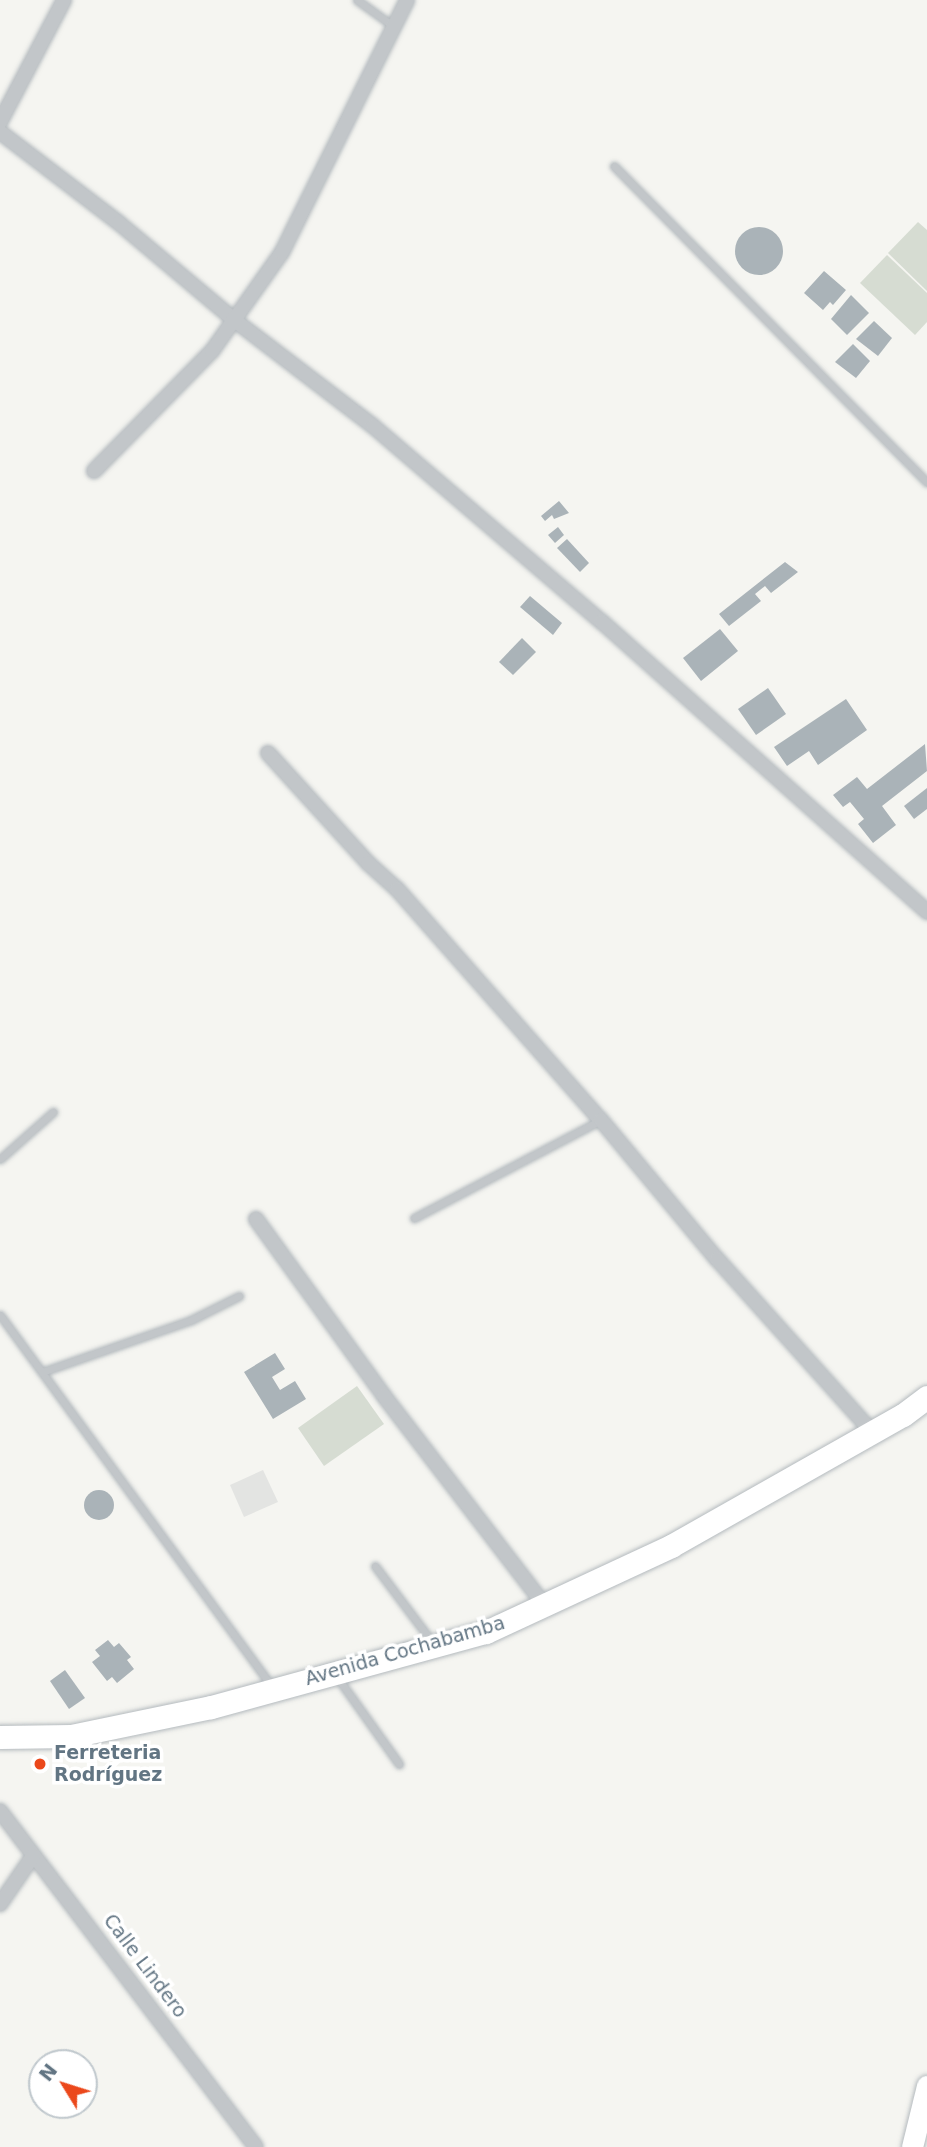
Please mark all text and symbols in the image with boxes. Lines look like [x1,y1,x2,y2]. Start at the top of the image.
street label: Avenida Cochabamba [302,1612,508,1690]
place label: Ferreteria Rodríguez [54,1742,162,1786]
marker: Ferreteria Rodríguez [32,1756,48,1772]
street label: Calle Lindero [99,1910,191,2022]
north arrow [28,2049,98,2119]
text: N [34,2059,62,2085]

